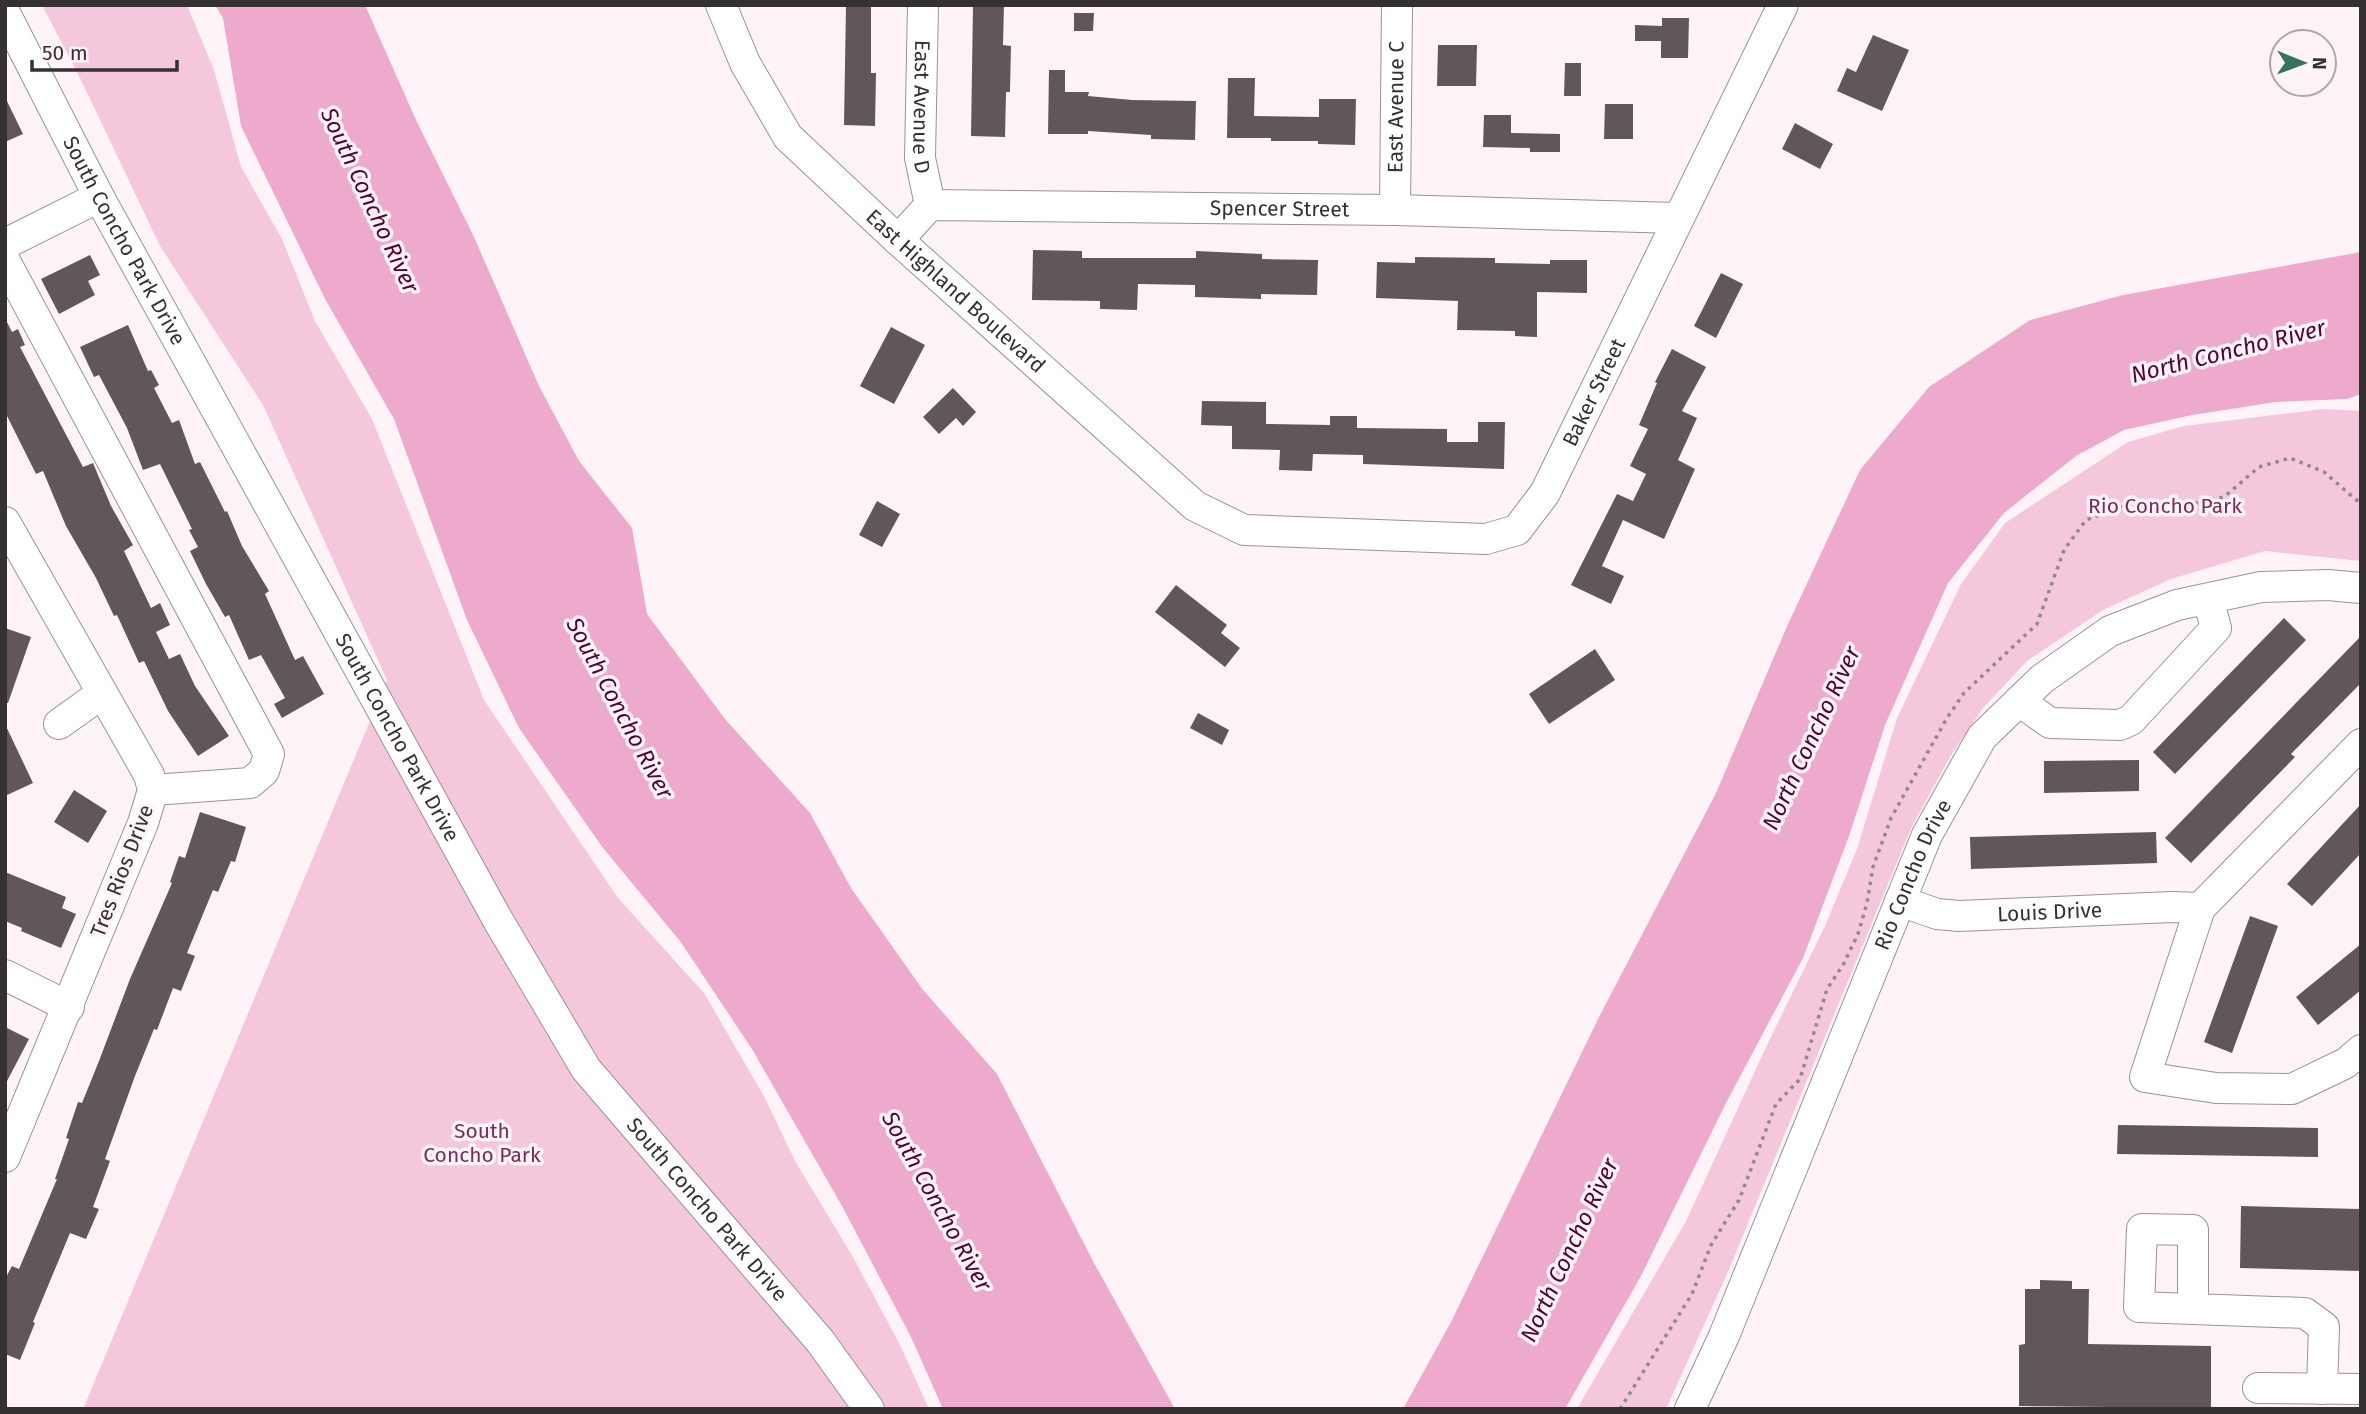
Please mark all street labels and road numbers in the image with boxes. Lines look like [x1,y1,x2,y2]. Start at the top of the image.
street label: East Avenue D [907,40,936,176]
street label: East Avenue C [1382,41,1410,173]
street label: South Concho Park Drive [57,132,191,350]
street label: Spencer Street [1210,195,1350,223]
street label: East Highland Boulevard [860,204,1051,379]
street label: Baker Street [1557,334,1632,451]
street label: South Concho Park Drive [329,629,465,846]
street label: Rio Concho Drive [1869,795,1957,954]
street label: Tres Rios Drive [85,801,159,941]
street label: Louis Drive [1997,897,2103,927]
street label: South Concho Park Drive [621,1113,793,1307]

